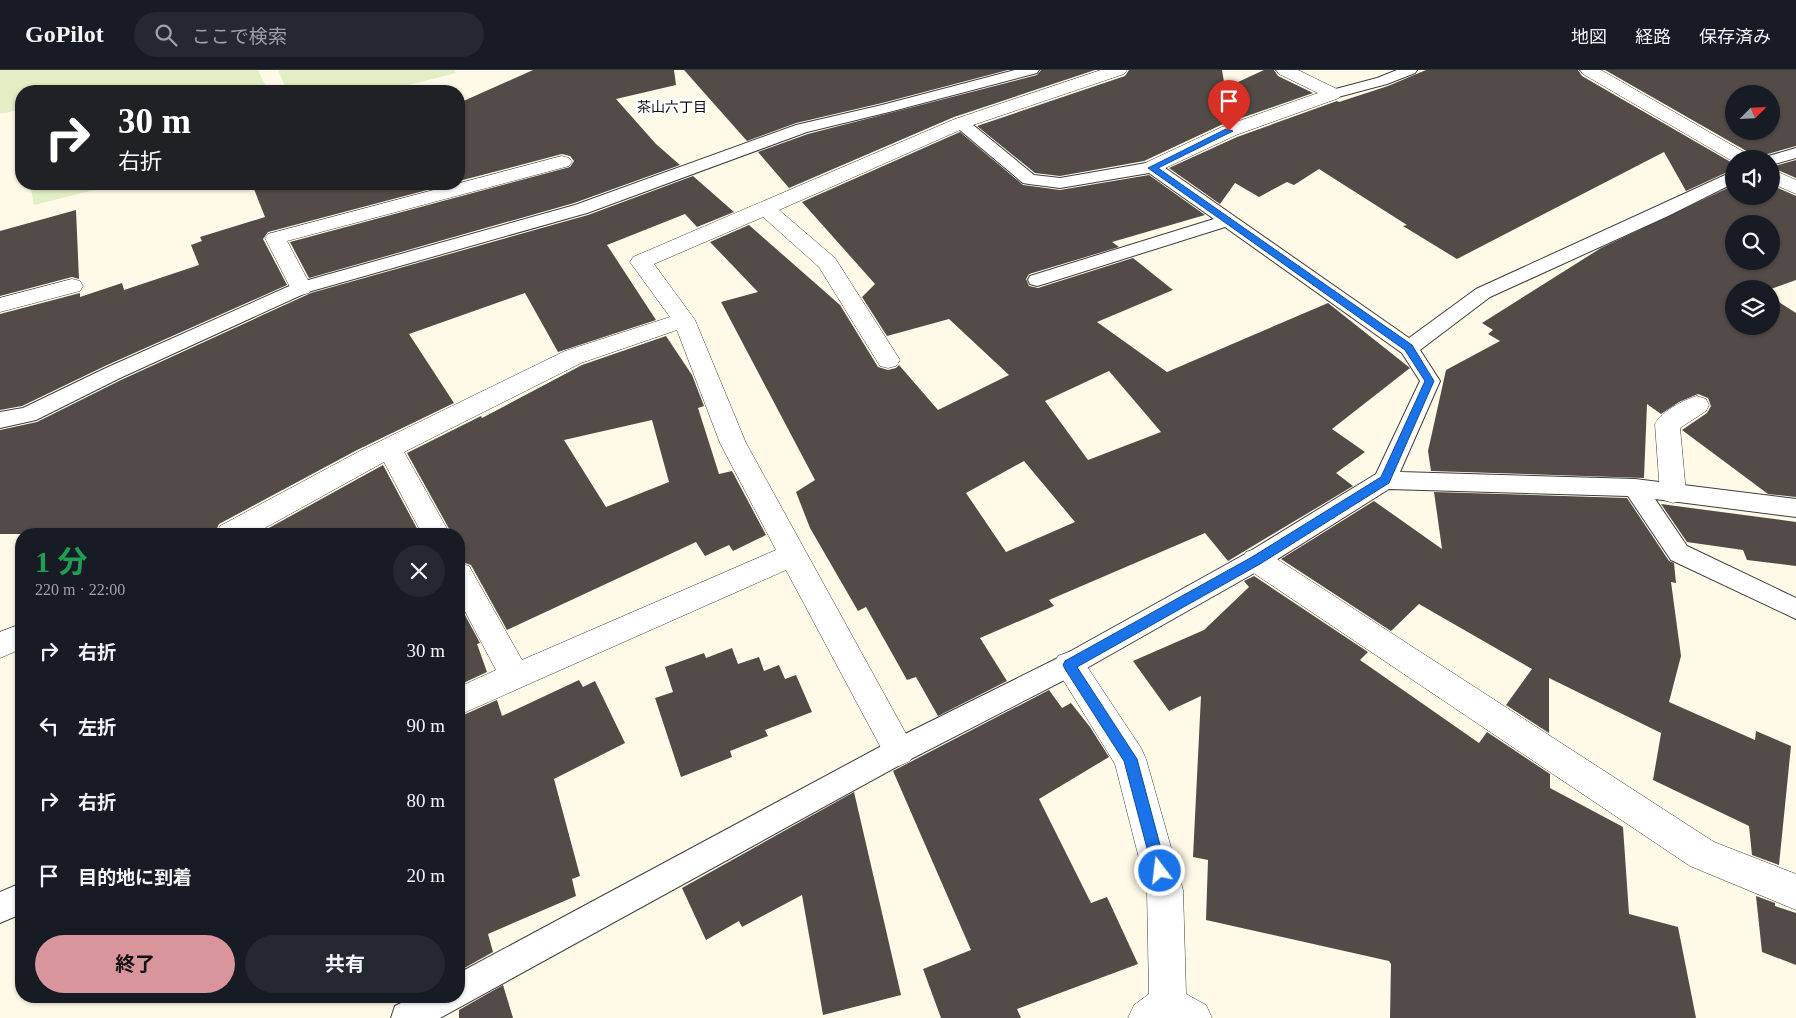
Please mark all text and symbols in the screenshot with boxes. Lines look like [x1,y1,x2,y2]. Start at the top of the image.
search box [134,12,484,57]
text: GoPilot [25,21,104,47]
icon: search [152,21,180,49]
text: ここで検索 [192,26,287,47]
text: 地図 [1571,27,1607,47]
text: 経路 [1635,27,1671,47]
text: 保存済み [1699,27,1771,47]
pin [1208,80,1250,131]
north arrow [1725,85,1780,140]
map controls [1725,85,1780,335]
icon: arrive [1215,87,1243,115]
district label: 茶山六丁目 [637,100,707,115]
text: 30 m [118,102,191,141]
icon: right [35,105,100,170]
text: 右折 [118,149,162,174]
button: sound [1725,150,1780,205]
button: search [1725,215,1780,270]
button: layers [1725,280,1780,335]
text: 1 分 [35,545,88,578]
button: close [393,545,445,597]
text: 220 m · 22:00 [35,581,125,598]
icon: right [35,637,63,665]
text: 30 m [406,640,445,661]
text: 右折 [78,642,116,663]
icon: left [35,712,63,740]
text: 90 m [406,715,445,736]
text: 左折 [78,717,116,738]
icon: right [35,787,63,815]
text: 80 m [406,790,445,811]
text: 右折 [78,792,116,813]
position arrow [1133,844,1185,896]
icon: arrive [35,862,63,890]
text: 20 m [406,865,445,886]
text: 目的地に到着 [78,867,192,888]
button: 終了 [35,935,235,993]
button: 共有 [245,935,445,993]

